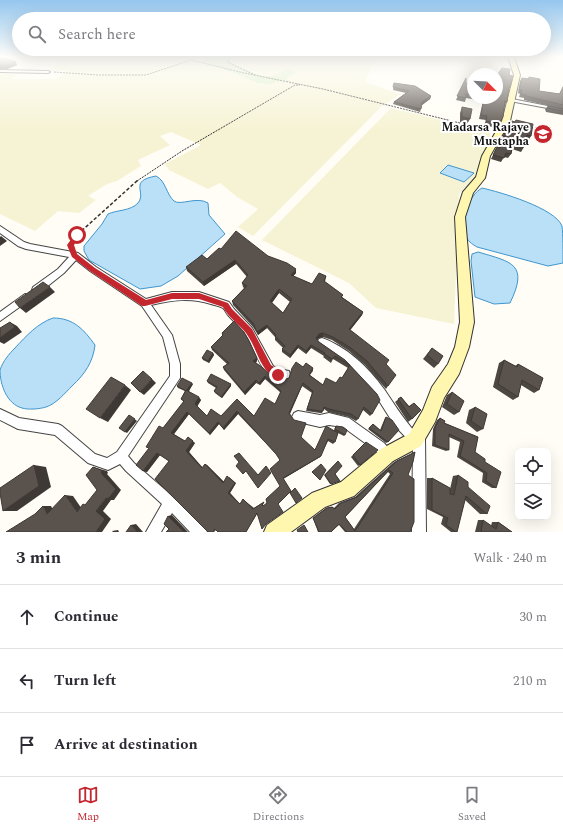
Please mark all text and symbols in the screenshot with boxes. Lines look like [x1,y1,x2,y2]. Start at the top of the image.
search box [12,12,551,56]
icon: search [26,23,48,45]
text: Search here [58,23,136,46]
north arrow [467,68,503,104]
place label: Madarsa Rajaye Mustapha [441,118,530,151]
school or university icon: Madarsa Rajaye Mustapha [532,123,554,145]
route start [68,226,86,244]
route end [269,366,287,384]
map controls [515,448,551,520]
button: locate [515,448,551,484]
button: layers [515,484,551,520]
text: 3 min [16,545,61,571]
text: Walk · 240 m [473,548,547,568]
text: Continue [54,605,119,628]
icon: ahead [16,606,38,628]
text: 30 m [520,607,547,627]
text: Turn left [54,669,116,692]
icon: left [16,670,38,692]
text: 210 m [513,671,547,691]
text: Arrive at destination [54,733,198,756]
icon: arrive [16,734,38,756]
tab: Map [77,784,99,825]
tab: Directions [253,784,304,825]
tab: Saved [458,784,486,825]

